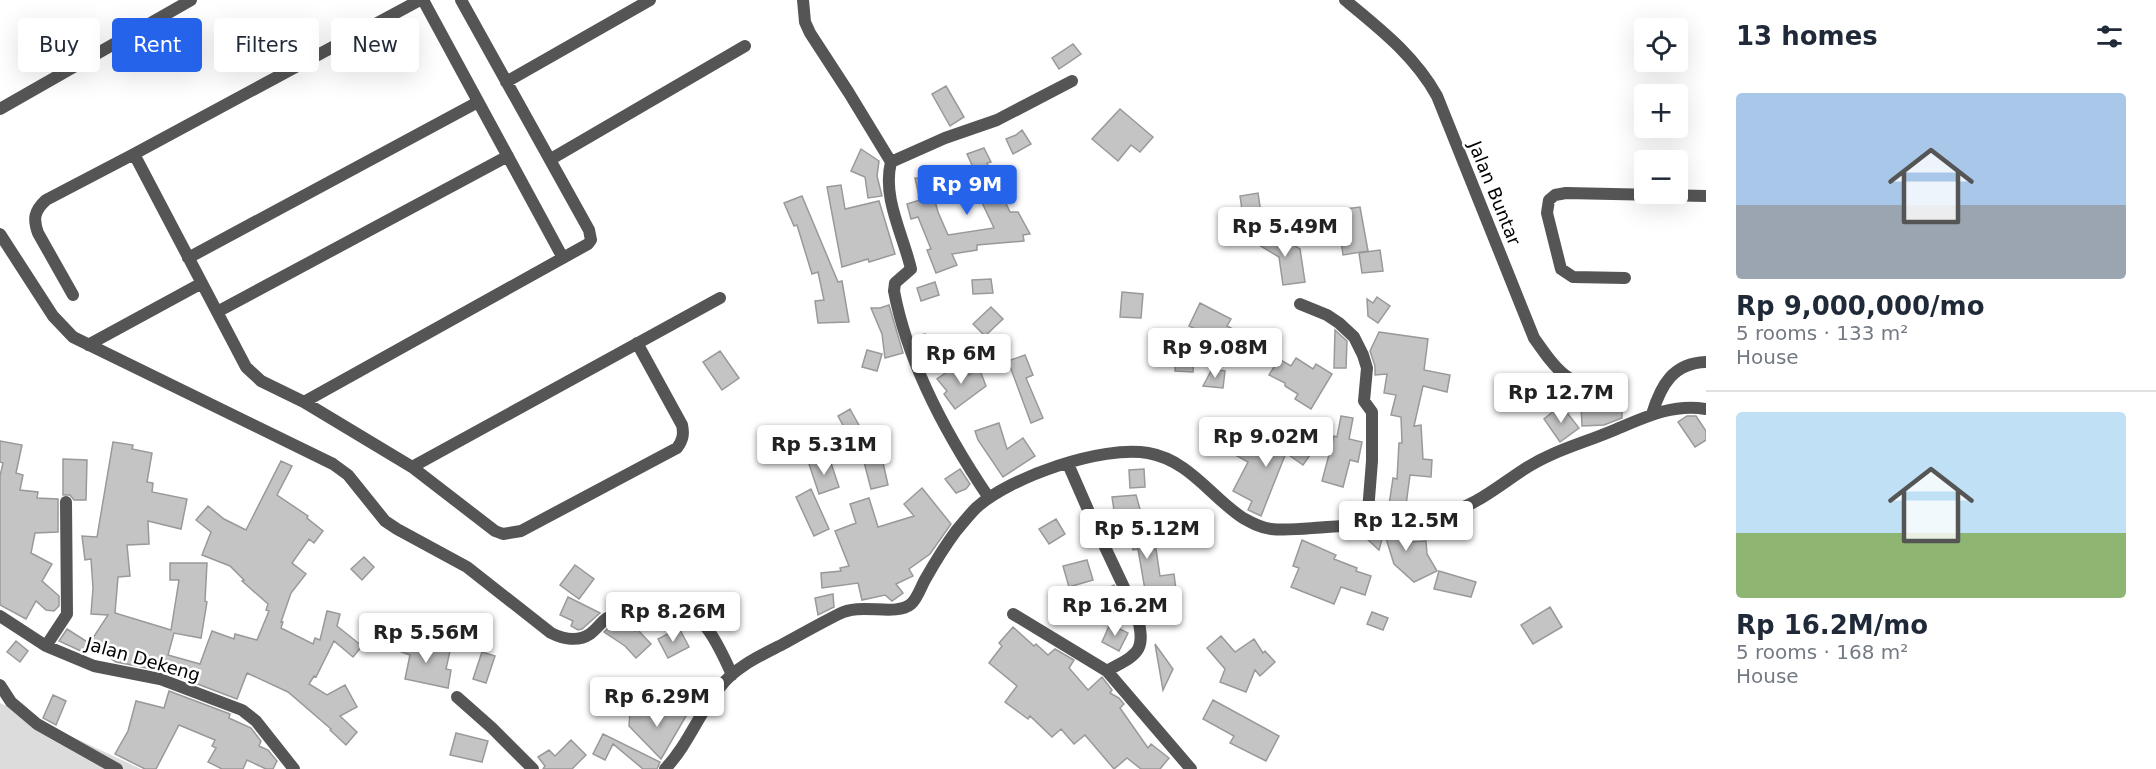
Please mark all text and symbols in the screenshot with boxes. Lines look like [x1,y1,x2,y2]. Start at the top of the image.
chip: Buy [18,18,100,72]
chip: Rent [112,18,202,72]
chip: Filters [214,18,319,72]
chip: New [331,18,419,72]
map controls [1634,18,1688,204]
button: locate [1634,18,1688,72]
icon: filters [2093,20,2126,53]
text: 13 homes [1736,21,1878,51]
button: + [1634,84,1688,138]
icon: home [1877,132,1985,240]
street label: Jalan Buntar [1464,137,1526,249]
button: − [1634,150,1688,204]
pin: Rp 9M [925,165,1009,216]
text: Rp 9M [932,172,1002,196]
pin: Rp 5.49M [1223,207,1347,258]
text: Rp 5.49M [1232,214,1338,238]
text: Rp 9,000,000/mo [1736,291,1985,321]
text: 5 rooms · 133 m² [1736,321,1908,345]
pin: Rp 9.08M [1153,328,1277,379]
pin: Rp 6M [919,334,1003,385]
text: Rp 9.08M [1162,335,1268,359]
text: Rp 6M [926,341,996,365]
text: House [1736,345,1799,369]
pin: Rp 12.7M [1499,373,1623,424]
text: Rp 12.7M [1508,380,1614,404]
pin: Rp 9.02M [1204,417,1328,468]
text: Rp 9.02M [1213,424,1319,448]
pin: Rp 5.31M [762,425,886,476]
text: Rp 5.31M [771,432,877,456]
icon: home [1877,451,1985,559]
pin: Rp 12.5M [1344,501,1468,552]
text: Rp 12.5M [1353,508,1459,532]
pin: Rp 5.12M [1085,509,1209,560]
text: Rp 5.12M [1094,516,1200,540]
pin: Rp 16.2M [1053,586,1177,637]
pin: Rp 8.26M [611,592,735,643]
text: Rp 16.2M [1062,593,1168,617]
text: Rp 8.26M [620,599,726,623]
text: Rp 16.2M/mo [1736,610,1928,640]
pin: Rp 5.56M [364,613,488,664]
text: Rp 5.56M [373,620,479,644]
street label: Jalan Dekeng [82,632,203,685]
text: 5 rooms · 168 m² [1736,640,1908,664]
text: House [1736,664,1799,688]
pin: Rp 6.29M [595,677,719,728]
text: Rp 6.29M [604,684,710,708]

